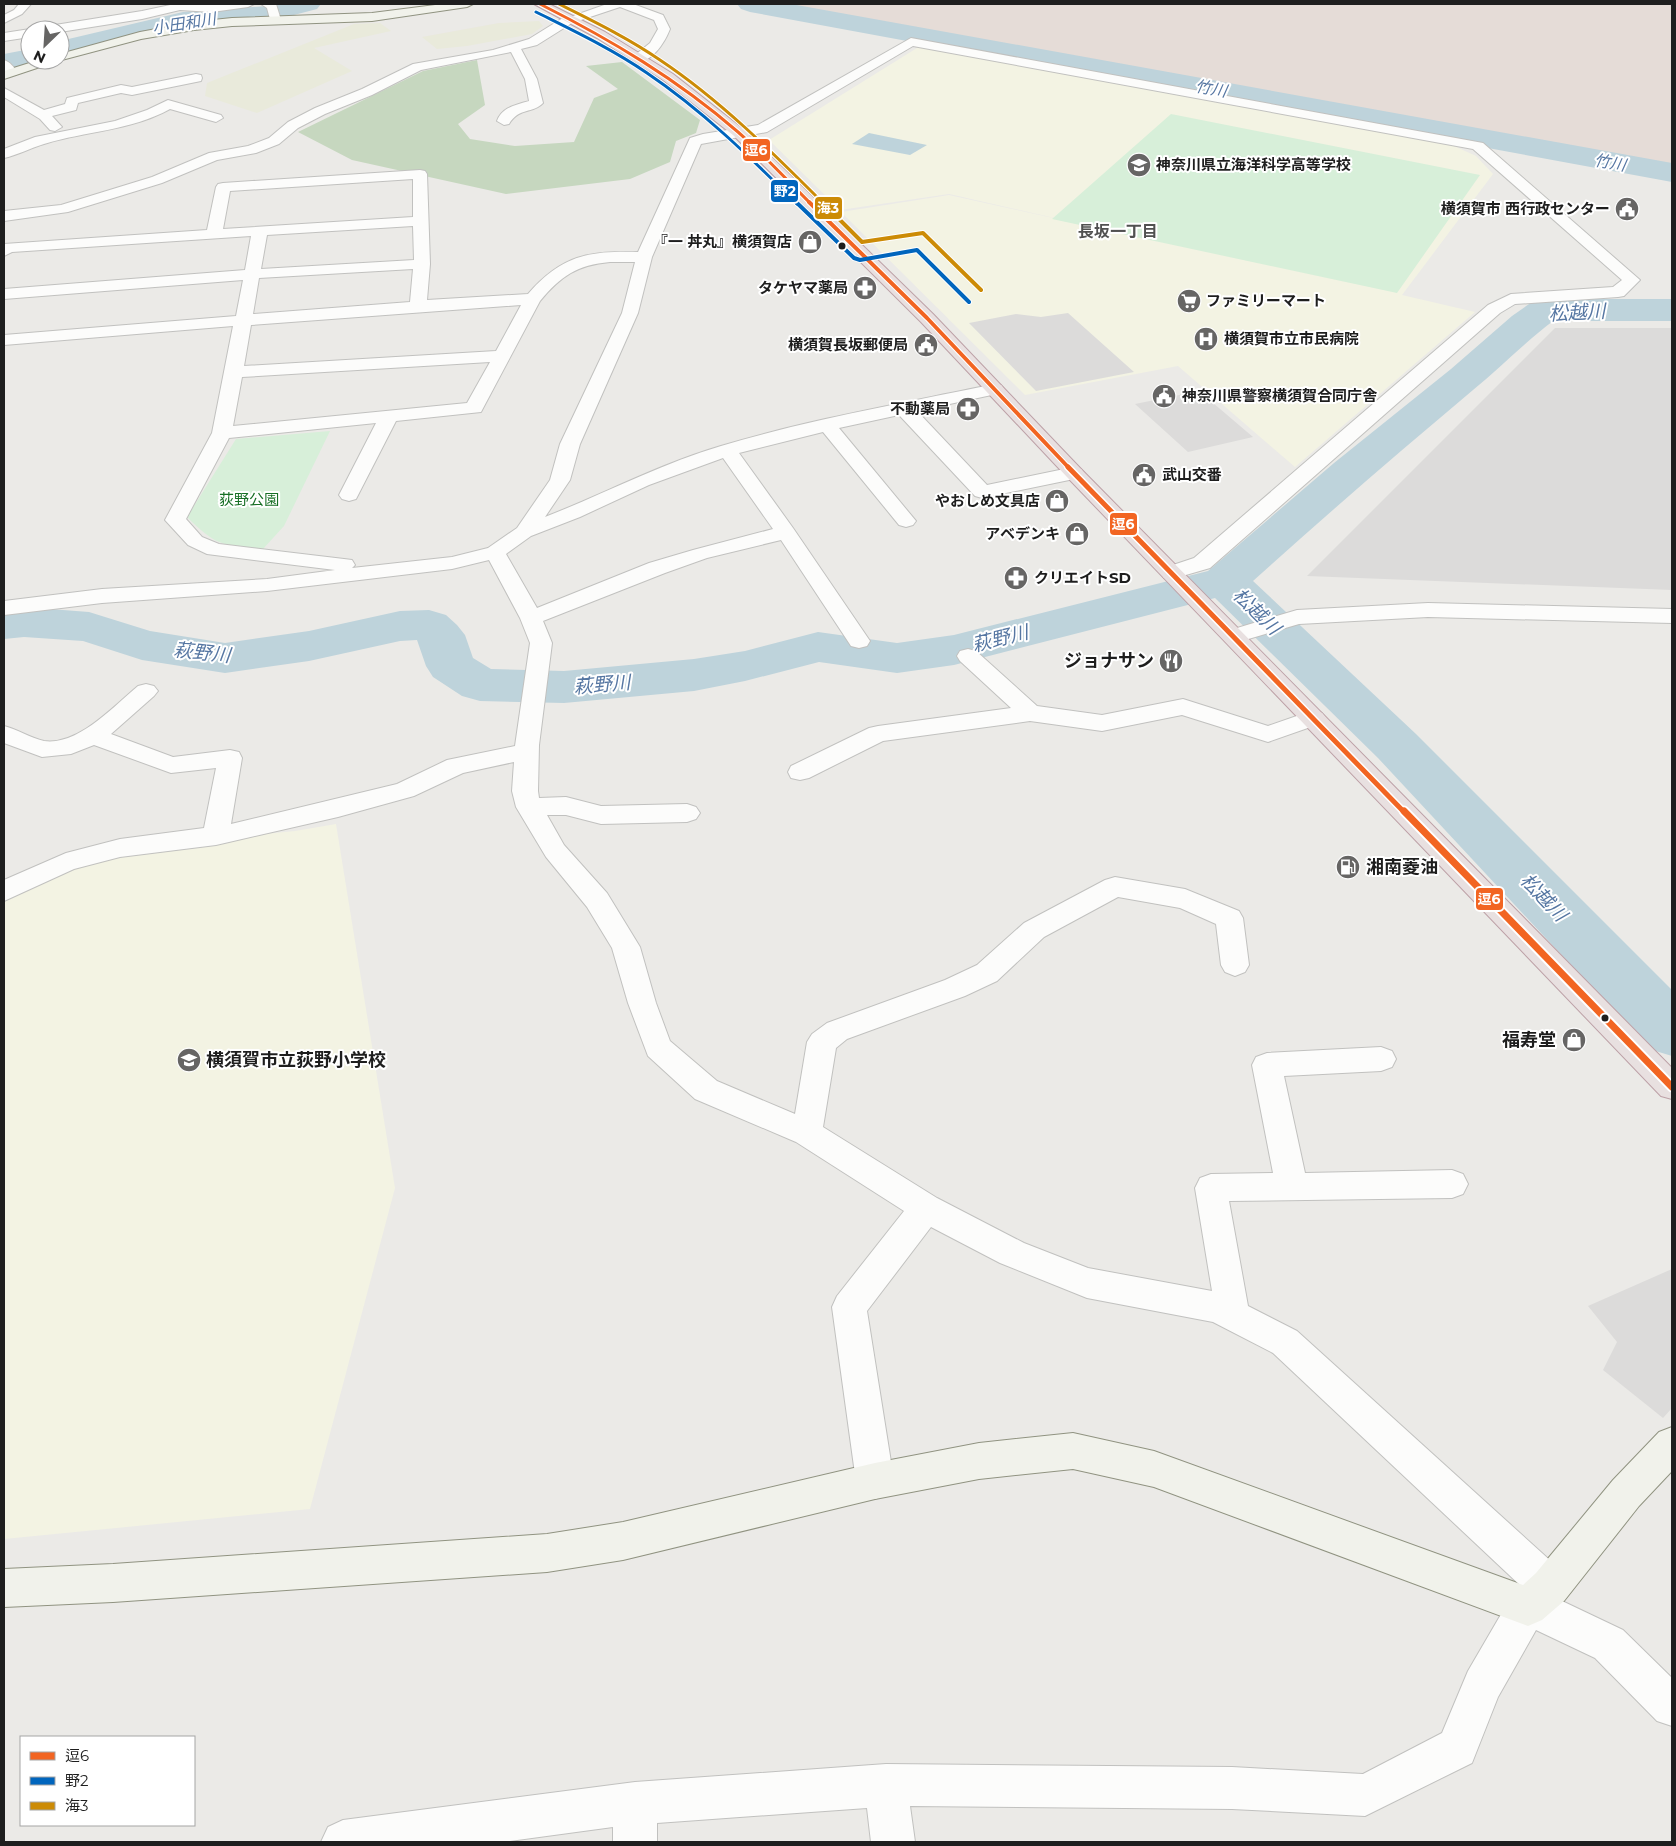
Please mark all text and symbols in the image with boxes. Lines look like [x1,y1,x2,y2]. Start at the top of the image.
water label: 小田和川 [151,9,219,38]
north arrow [20,20,70,70]
text: N [31,46,48,67]
water label: 竹川 [1193,76,1230,101]
line badge: 逗6 [742,138,771,162]
text: 逗6 [745,141,768,159]
water label: 竹川 [1592,150,1629,175]
school or university icon: 神奈川県立海洋科学高等学校 [1126,152,1152,178]
place label: 神奈川県立海洋科学高等学校 [1155,155,1351,174]
line badge: 野2 [770,179,799,203]
text: 野2 [774,182,796,200]
line badge: 海3 [814,196,843,220]
public building icon: 横須賀市 西行政センター [1614,196,1640,222]
text: 海3 [817,199,839,217]
place label: 横須賀市 西行政センター [1441,199,1610,218]
district label: 長坂一丁目 [1078,222,1158,241]
shop icon: 『一 丼丸』横須賀店 [797,229,823,255]
place label: 『一 丼丸』横須賀店 [653,232,792,251]
unlabelled marker [837,241,847,251]
pharmacy icon: タケヤマ薬局 [852,275,878,301]
place label: タケヤマ薬局 [758,278,848,297]
supermarket icon: ファミリーマート [1176,288,1202,314]
place label: ファミリーマート [1206,291,1326,310]
water label: 松越川 [1548,299,1608,325]
hospital icon: 横須賀市立市民病院 [1193,326,1219,352]
place label: 横須賀市立市民病院 [1224,329,1359,348]
public building icon: 横須賀長坂郵便局 [913,332,939,358]
place label: 横須賀長坂郵便局 [788,335,908,354]
public building icon: 神奈川県警察横須賀合同庁舎 [1151,383,1177,409]
place label: 神奈川県警察横須賀合同庁舎 [1181,386,1378,405]
pharmacy icon: 不動薬局 [955,396,981,422]
place label: 不動薬局 [890,399,950,418]
public building icon: 武山交番 [1131,462,1157,488]
place label: 武山交番 [1162,465,1222,484]
shop icon: やおしめ文具店 [1044,488,1070,514]
park label: 荻野公園 [219,490,279,509]
place label: やおしめ文具店 [935,491,1040,510]
line badge: 逗6 [1109,512,1138,536]
text: 逗6 [1112,515,1135,533]
shop icon: アベデンキ [1064,521,1090,547]
place label: アベデンキ [985,524,1060,543]
pharmacy icon: クリエイトSD [1003,565,1029,591]
place label: クリエイトSD [1034,568,1131,587]
water label: 松越川 [1228,583,1287,641]
water label: 萩野川 [970,620,1032,657]
water label: 萩野川 [172,638,233,667]
restaurant icon: ジョナサン [1158,648,1184,674]
place label: ジョナサン [1064,650,1154,672]
water label: 萩野川 [573,670,633,698]
fuel station icon: 湘南菱油 [1335,854,1361,880]
place label: 湘南菱油 [1366,856,1438,878]
water label: 松越川 [1516,869,1573,927]
line badge: 逗6 [1475,887,1504,911]
text: 逗6 [1478,890,1501,908]
unlabelled marker [1600,1013,1610,1023]
shop icon: 福寿堂 [1561,1027,1587,1053]
place label: 福寿堂 [1502,1029,1556,1051]
school or university icon: 横須賀市立荻野小学校 [176,1047,202,1073]
place label: 横須賀市立荻野小学校 [206,1049,386,1071]
legend [20,1736,195,1826]
text: 逗6 [65,1746,89,1765]
text: 野2 [65,1771,89,1790]
text: 海3 [65,1796,88,1815]

